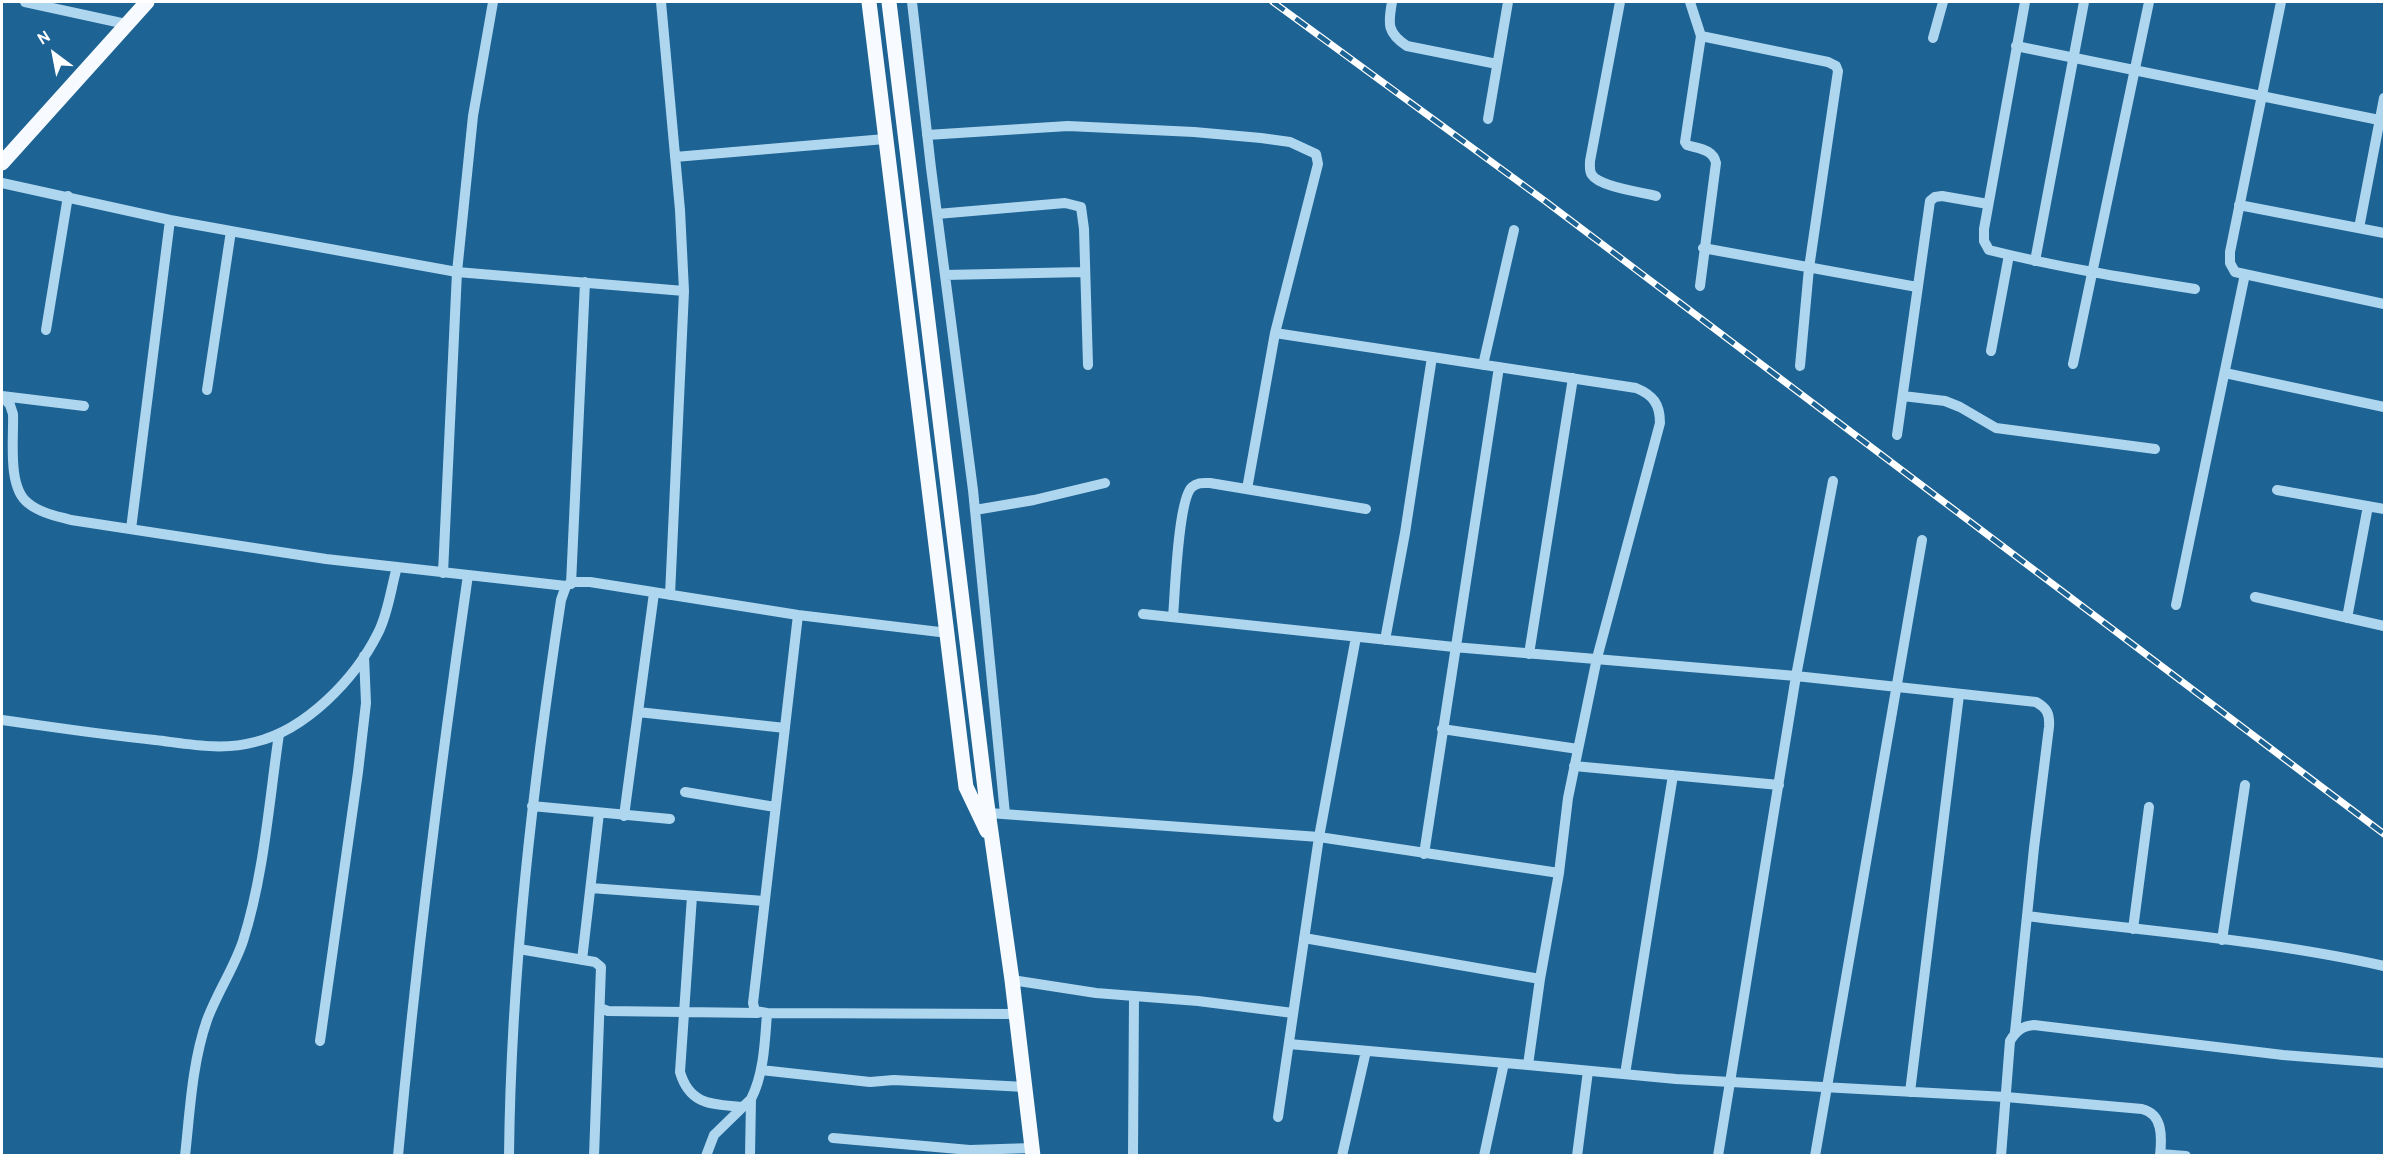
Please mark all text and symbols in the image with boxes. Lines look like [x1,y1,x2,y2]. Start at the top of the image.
north arrow [24,24,84,84]
text: N [34,27,55,50]

